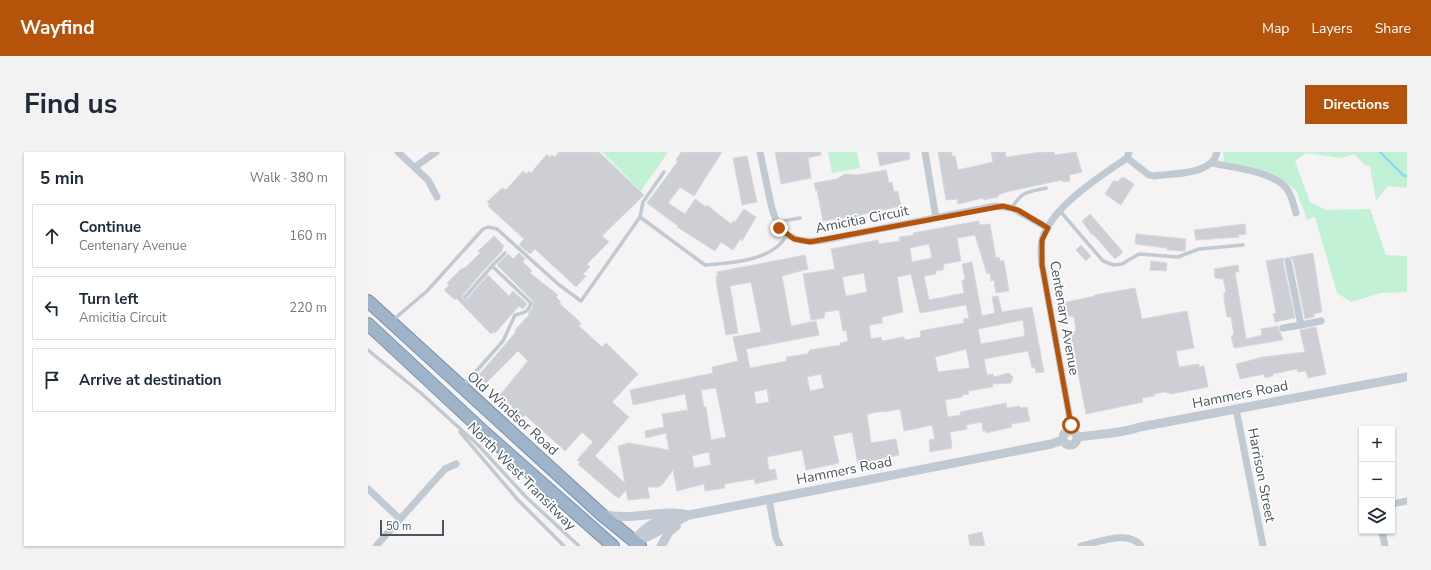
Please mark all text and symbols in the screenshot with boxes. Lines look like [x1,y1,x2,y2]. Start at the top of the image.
text: Wayfind [20,15,95,41]
text: Map [1262,19,1289,38]
text: Layers [1311,19,1353,38]
text: Share [1375,19,1411,38]
text: Find us [24,85,118,123]
button: Directions [1305,85,1407,124]
text: 5 min [40,167,84,190]
text: Walk · 380 m [250,169,328,187]
street label: Amicitia Circuit [814,201,910,238]
text: Continue [79,217,141,237]
route end [770,219,788,237]
icon: ahead [41,225,63,247]
text: 160 m [289,227,327,245]
text: Centenary Avenue [79,237,187,255]
street label: Centenary Avenue [1045,259,1084,377]
text: Turn left [79,289,138,309]
icon: left [41,297,63,319]
text: 220 m [289,299,327,317]
text: Amicitia Circuit [79,309,167,327]
street label: Old Windsor Road [463,367,563,460]
icon: arrive [41,369,63,391]
text: Arrive at destination [79,370,222,390]
street label: Hammers Road [1191,376,1290,413]
route start [1062,416,1080,434]
street label: North West Transitway [463,418,581,535]
street label: Harrison Street [1243,426,1280,524]
map controls [1359,426,1395,534]
button: + [1359,426,1395,462]
street label: Hammers Road [795,452,894,489]
button: − [1359,462,1395,498]
button: layers [1359,498,1395,534]
scale bar [380,518,444,537]
text: 50 m [386,519,411,534]

